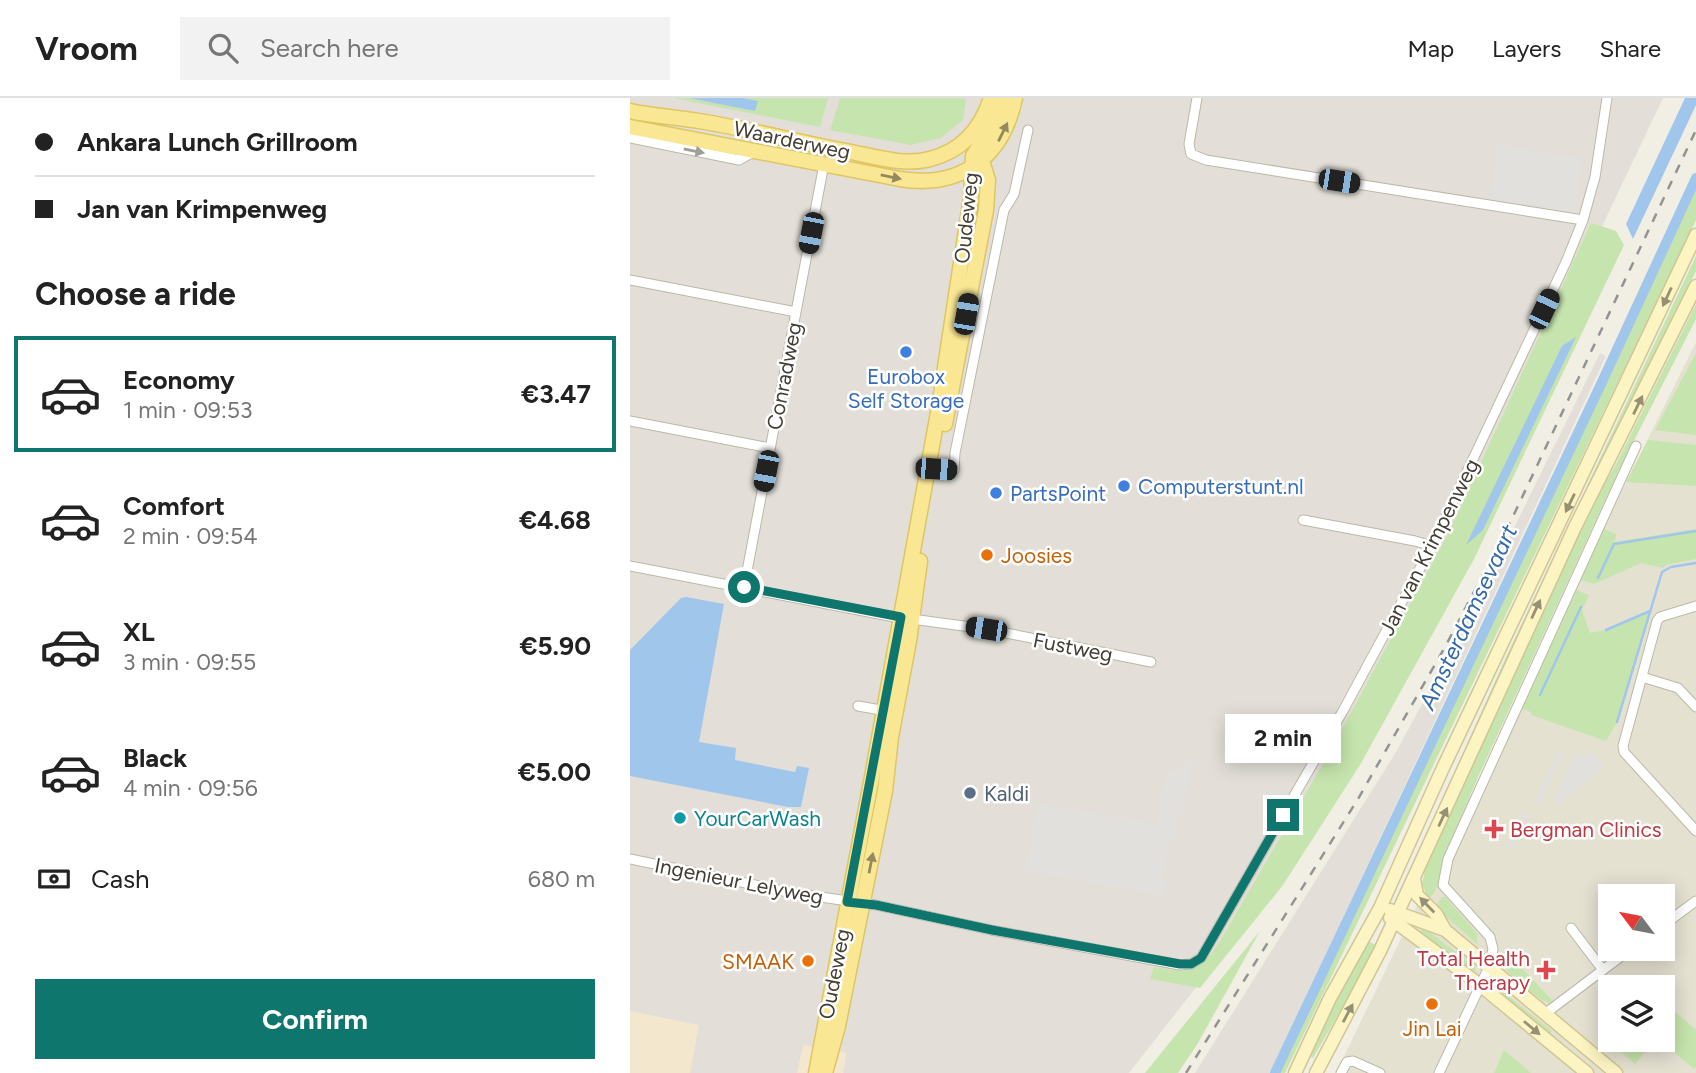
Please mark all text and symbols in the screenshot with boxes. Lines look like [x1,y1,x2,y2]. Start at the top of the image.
search box [180,17,670,80]
text: Vroom [35,29,138,68]
icon: search [204,29,242,67]
text: Search here [260,32,399,64]
text: Map [1407,34,1454,63]
text: Layers [1492,34,1561,63]
text: Share [1599,34,1661,63]
street label: Waarderweg [731,115,853,165]
one-way arrow [998,122,1009,142]
text: Ankara Lunch Grillroom [77,126,358,158]
one-way arrow [683,145,705,156]
car [1317,167,1362,195]
street label: Oudeweg [949,171,983,265]
one-way arrow [880,172,902,183]
text: Jan van Krimpenweg [77,193,327,225]
car [797,210,826,256]
text: Choose a ride [35,275,236,313]
car [1526,286,1563,332]
one-way arrow [1661,287,1673,307]
car [953,291,980,337]
street label: Conradweg [761,320,807,432]
marker: Eurobox Self Storage [898,344,914,360]
icon: car [39,363,102,426]
text: Economy [123,364,235,396]
place label: Eurobox Self Storage [848,364,964,413]
text: €3.47 [521,378,591,410]
one-way arrow [1632,395,1643,415]
text: 1 min · 09:53 [123,396,252,424]
car [752,448,781,494]
street label: Jan van Krimpenweg [1374,455,1484,639]
car [915,457,958,481]
place label: Computerstunt.nl [1138,474,1304,499]
marker: Computerstunt.nl [1116,478,1132,494]
place label: PartsPoint [1010,481,1106,506]
marker: PartsPoint [988,485,1004,501]
icon: car [39,489,102,552]
text: Comfort [123,490,225,522]
one-way arrow [1564,493,1576,513]
text: €4.68 [519,504,591,536]
water label: Amsterdamsevaart [1412,520,1523,715]
text: 2 min · 09:54 [123,522,258,550]
place label: Joosies [1001,543,1072,568]
marker: Joosies [979,547,995,563]
route start [728,571,760,603]
one-way arrow [1531,599,1542,619]
icon: car [39,615,102,678]
car [964,615,1009,643]
text: XL [123,616,155,648]
street label: Fustweg [1031,627,1115,667]
text: €5.90 [519,630,591,662]
text: 3 min · 09:55 [123,648,256,676]
callout: 2 min [1225,714,1341,762]
text: 2 min [1254,724,1312,752]
icon: car [39,741,102,804]
text: Black [123,742,187,774]
text: €5.00 [518,756,591,788]
text: 4 min · 09:56 [123,774,258,802]
place label: Kaldi [984,781,1029,806]
marker: Kaldi [962,785,978,801]
route end [1267,799,1299,831]
place label: YourCarWash [694,806,821,831]
one-way arrow [1438,806,1449,827]
marker: YourCarWash [672,810,688,826]
place label: Bergman Clinics [1510,817,1662,842]
marker: Bergman Clinics [1484,819,1504,839]
street label: Ingenieur Lelyweg [653,852,825,910]
one-way arrow [865,852,876,874]
icon: cash [35,860,73,898]
text: Cash [91,863,150,895]
text: 680 m [528,865,595,893]
north arrow [1598,884,1675,961]
map controls [1598,884,1675,1052]
one-way arrow [1419,897,1435,914]
street label: Oudeweg [813,927,855,1021]
place label: Total Health Therapy [1417,946,1530,995]
place label: SMAAK [722,949,794,974]
marker: SMAAK [800,953,816,969]
marker: Total Health Therapy [1536,960,1556,980]
button: layers [1598,975,1675,1052]
button: Confirm [35,979,595,1059]
marker: Jin Lai [1424,996,1440,1012]
one-way arrow [1342,1003,1354,1022]
place label: Jin Lai [1402,1016,1462,1041]
one-way arrow [1524,1020,1541,1035]

